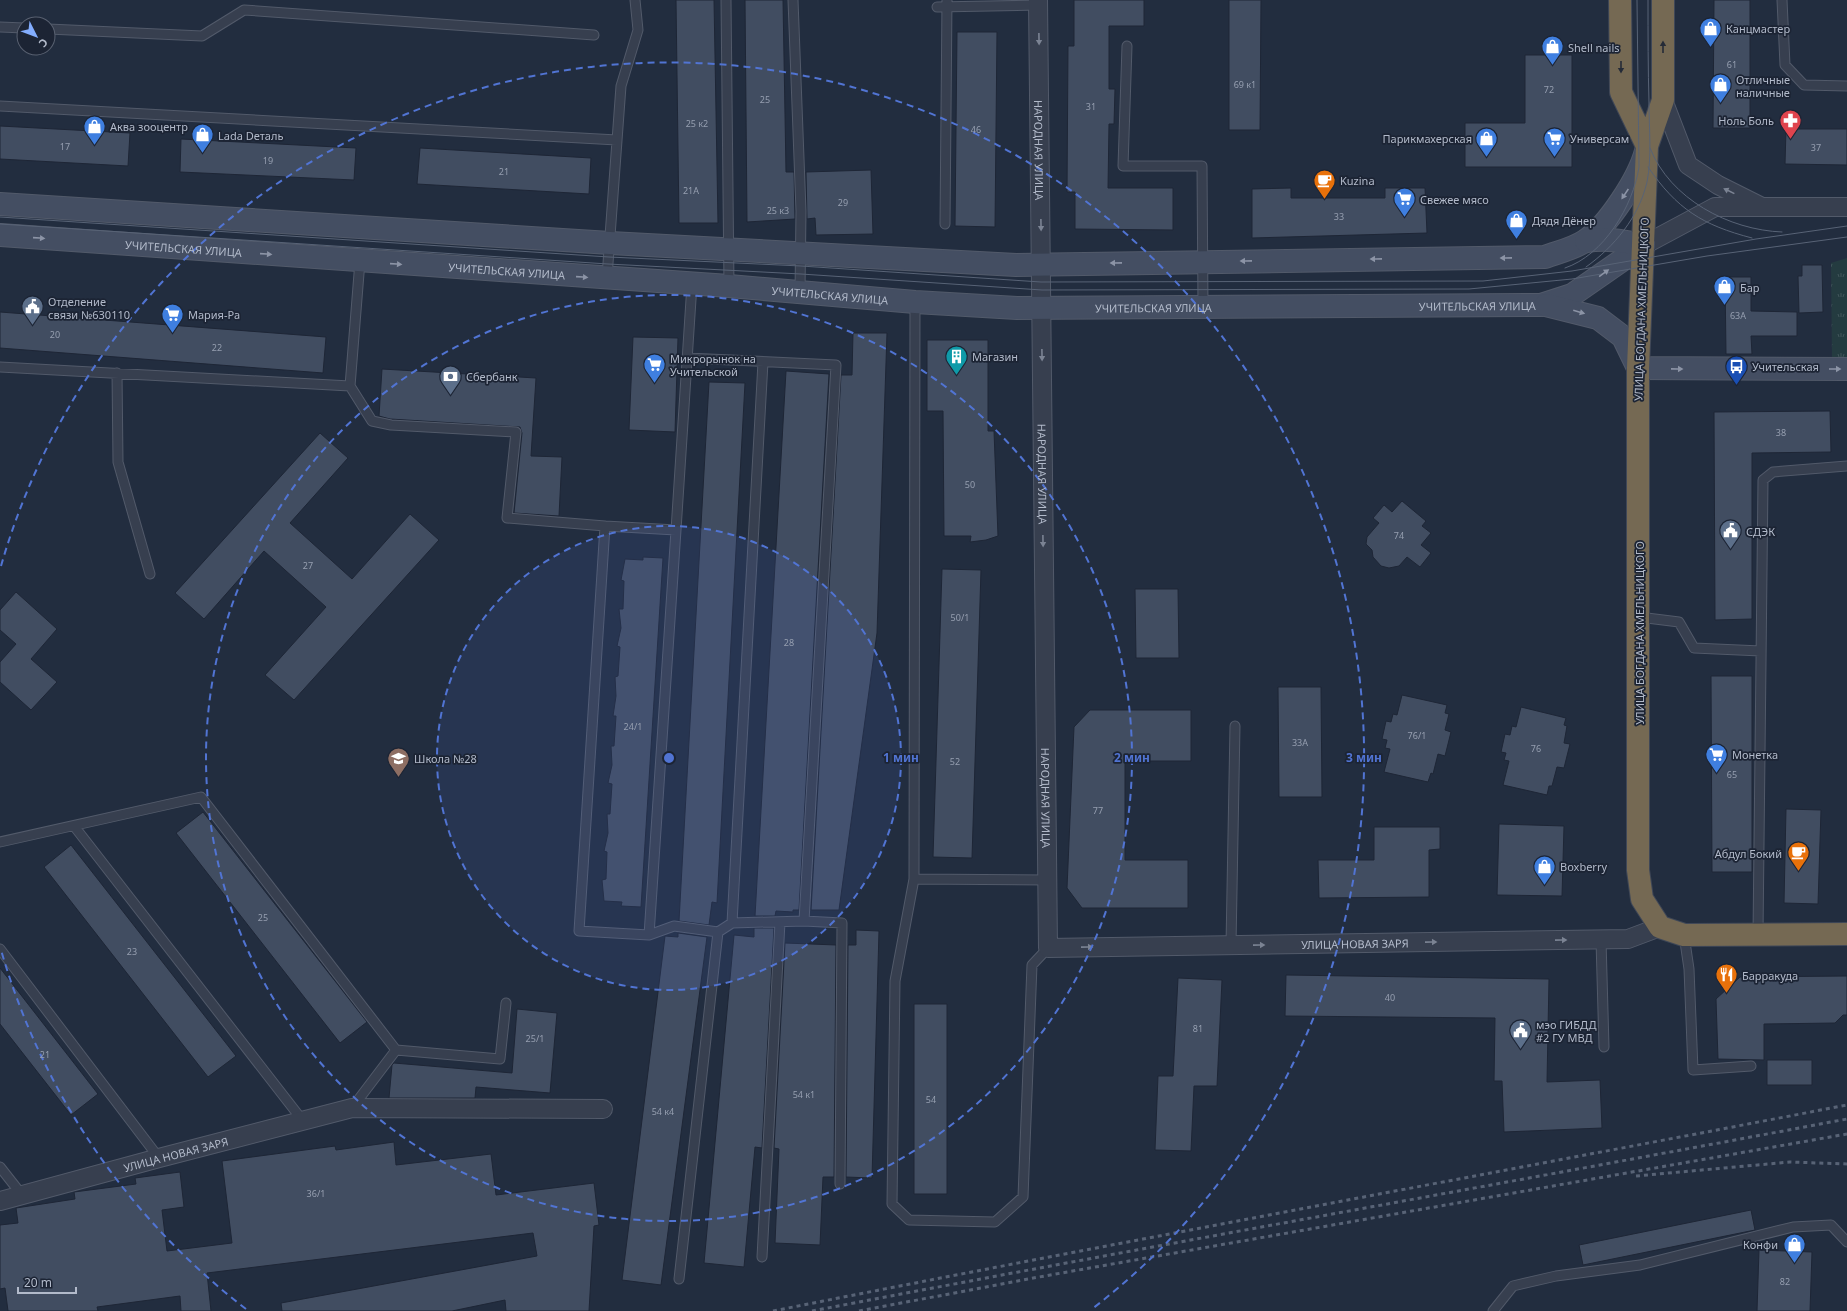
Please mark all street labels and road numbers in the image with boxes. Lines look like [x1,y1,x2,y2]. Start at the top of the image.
street label: НАРОДНАЯ УЛИЦА [1032,100,1048,201]
street label: УЛИЦА БОГДАНА ХМЕЛЬНИЦКОГО [1630,217,1652,401]
street label: УЧИТЕЛЬСКАЯ УЛИЦА [125,236,243,259]
street label: УЧИТЕЛЬСКАЯ УЛИЦА [448,259,567,282]
street label: УЧИТЕЛЬСКАЯ УЛИЦА [771,282,890,307]
street label: УЧИТЕЛЬСКАЯ УЛИЦА [1419,298,1537,313]
street label: УЧИТЕЛЬСКАЯ УЛИЦА [1095,299,1213,315]
street label: НАРОДНАЯ УЛИЦА [1035,424,1051,525]
street label: УЛИЦА БОГДАНА ХМЕЛЬНИЦКОГО [1632,541,1647,725]
street label: НАРОДНАЯ УЛИЦА [1038,748,1054,849]
street label: УЛИЦА НОВАЯ ЗАРЯ [1301,935,1409,952]
street label: УЛИЦА НОВАЯ ЗАРЯ [122,1133,230,1175]

